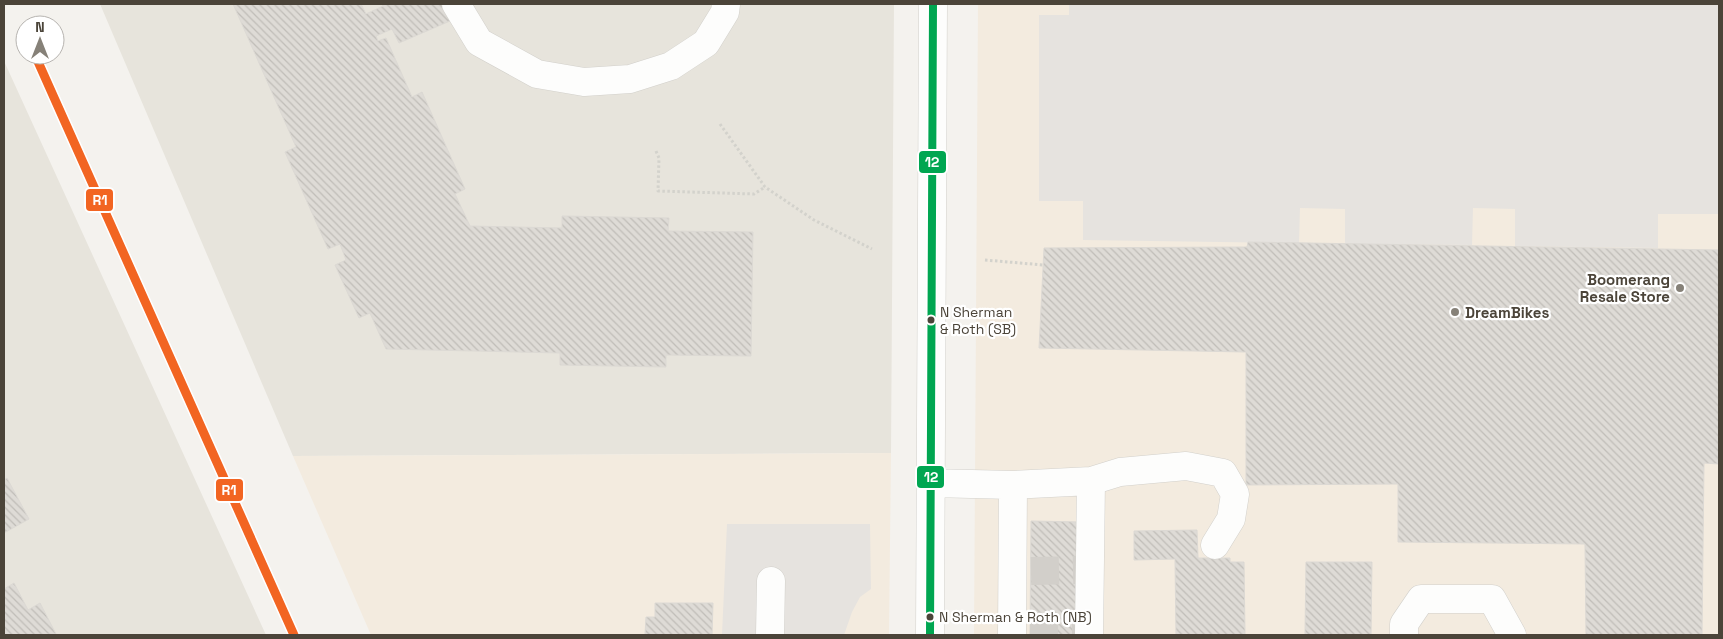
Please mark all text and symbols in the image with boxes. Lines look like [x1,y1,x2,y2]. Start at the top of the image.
north arrow [15,15,65,65]
text: N [35,18,45,36]
line badge: 12 [918,150,947,174]
text: 12 [925,153,939,171]
line badge: R1 [85,188,114,212]
text: R1 [92,191,108,209]
place label: Boomerang Resale Store [1580,270,1670,306]
marker: Boomerang Resale Store [1674,282,1686,294]
place label: N Sherman & Roth (SB) [940,303,1016,338]
place label: DreamBikes [1465,303,1549,322]
marker: DreamBikes [1449,306,1461,318]
marker: N Sherman & Roth (SB) [926,315,936,325]
line badge: 12 [916,465,945,489]
text: 12 [924,468,938,486]
line badge: R1 [215,478,244,502]
text: R1 [221,481,237,499]
place label: N Sherman & Roth (NB) [939,608,1092,626]
marker: N Sherman & Roth (NB) [925,612,935,622]

